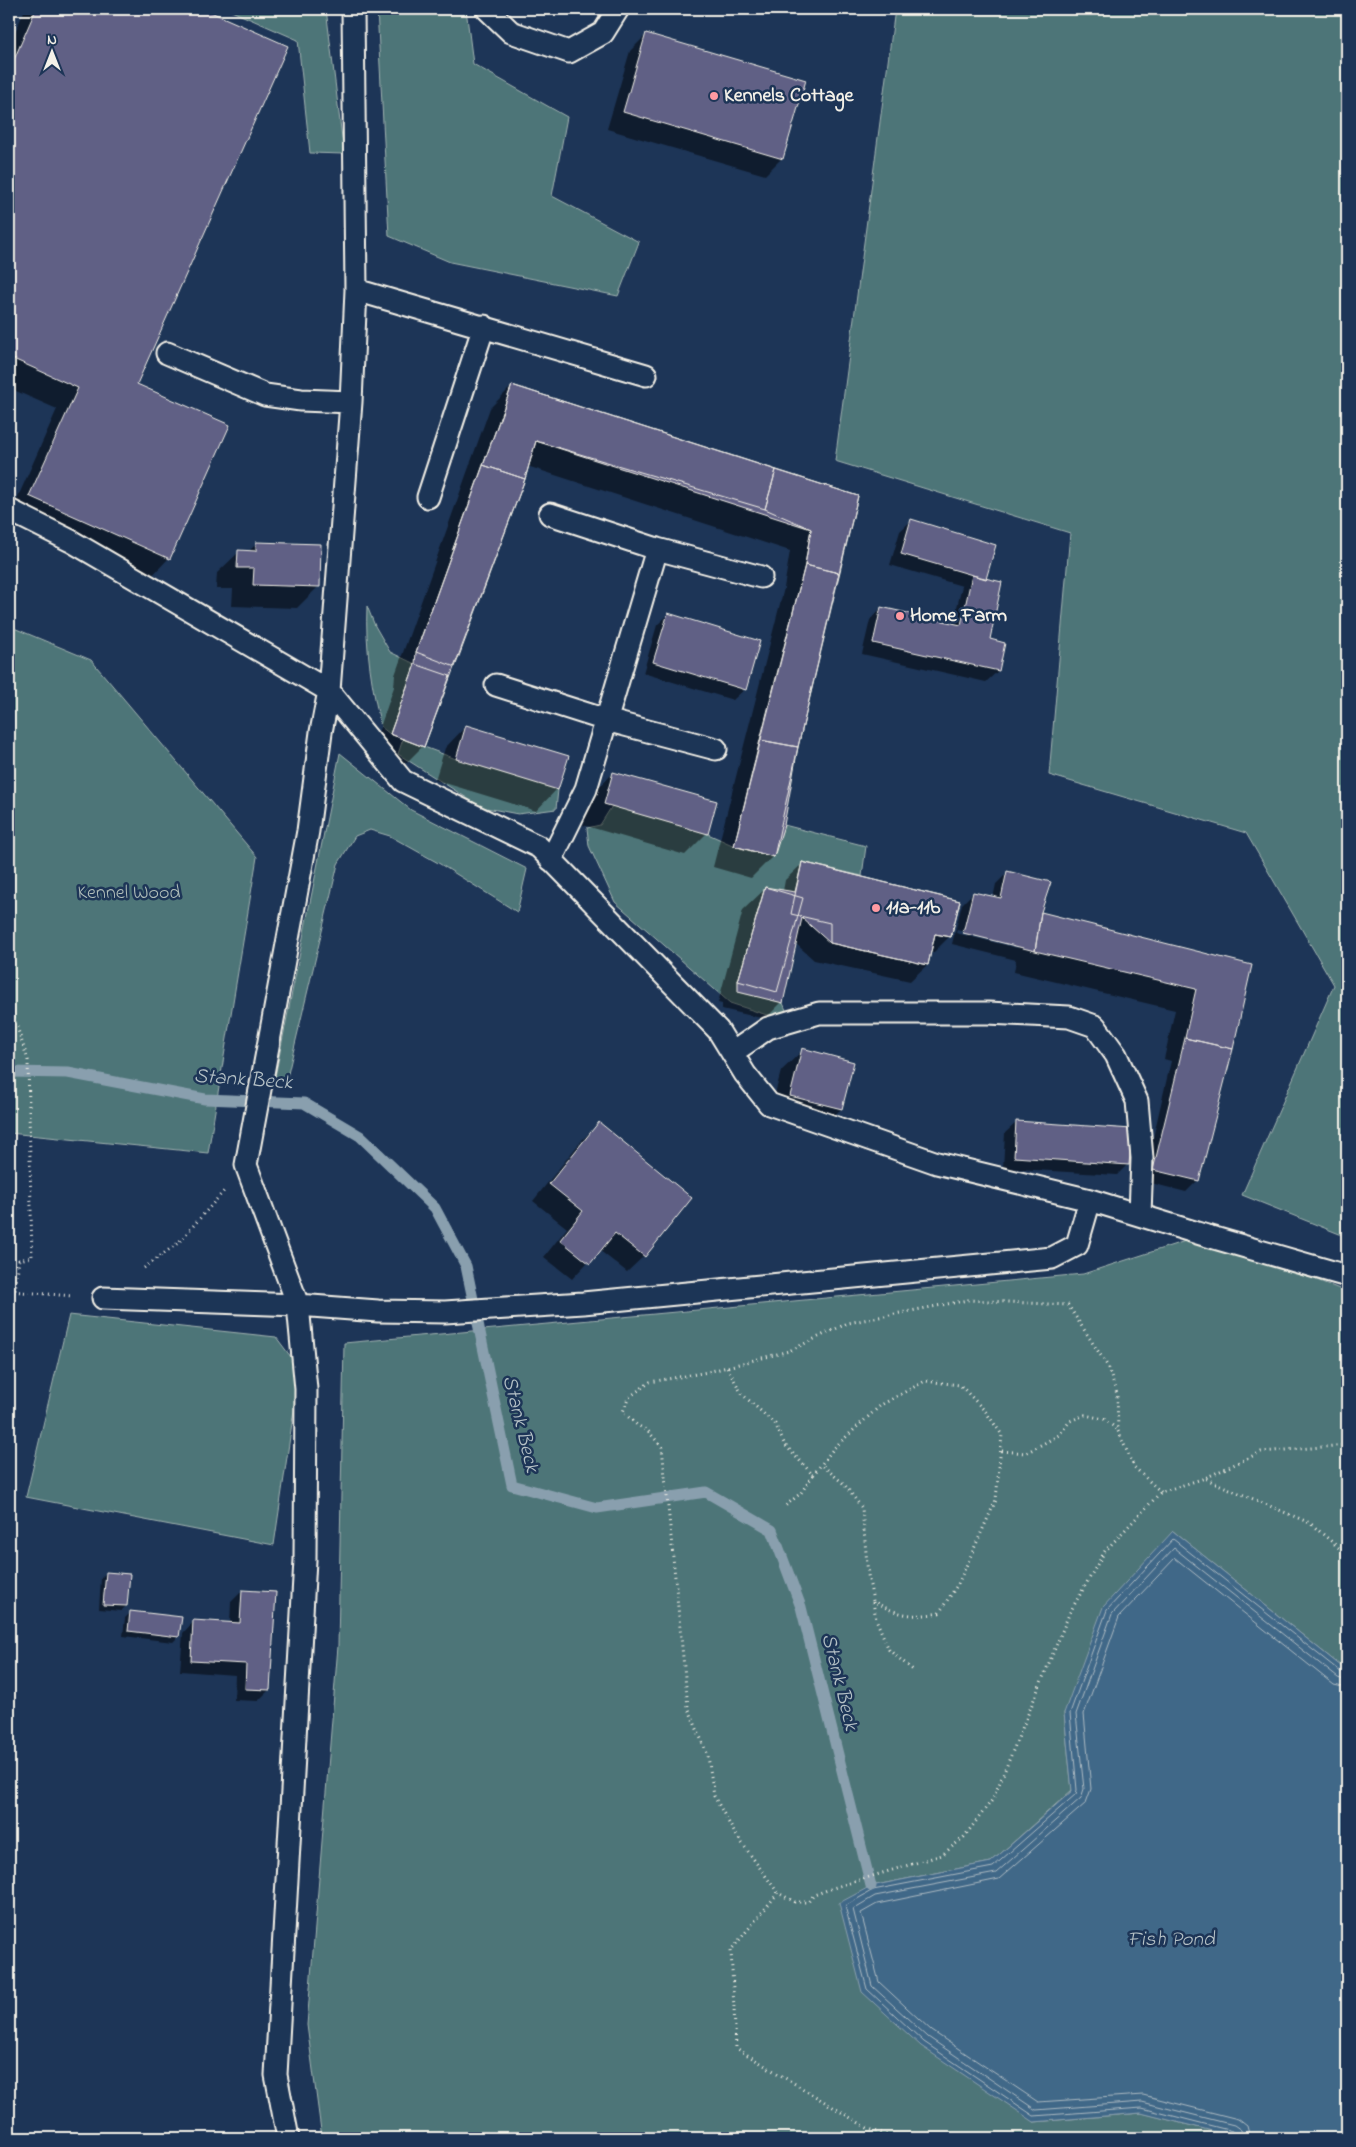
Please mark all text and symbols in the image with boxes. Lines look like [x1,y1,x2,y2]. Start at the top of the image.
north arrow [28,28,78,78]
text: N [47,30,57,51]
place label: Kennels Cottage [724,82,854,112]
marker: Kennels Cottage [708,90,720,102]
place label: Home Farm [910,602,1007,631]
marker: Home Farm [894,610,906,622]
park label: Kennel Wood [77,879,181,908]
place label: 11a-11b [886,894,941,923]
marker: 11a-11b [870,902,882,914]
water label: Stank Beck [193,1062,294,1098]
water label: Stank Beck [494,1372,547,1476]
water label: Stank Beck [813,1630,866,1734]
water label: Fish Pond [1127,1925,1216,1955]

